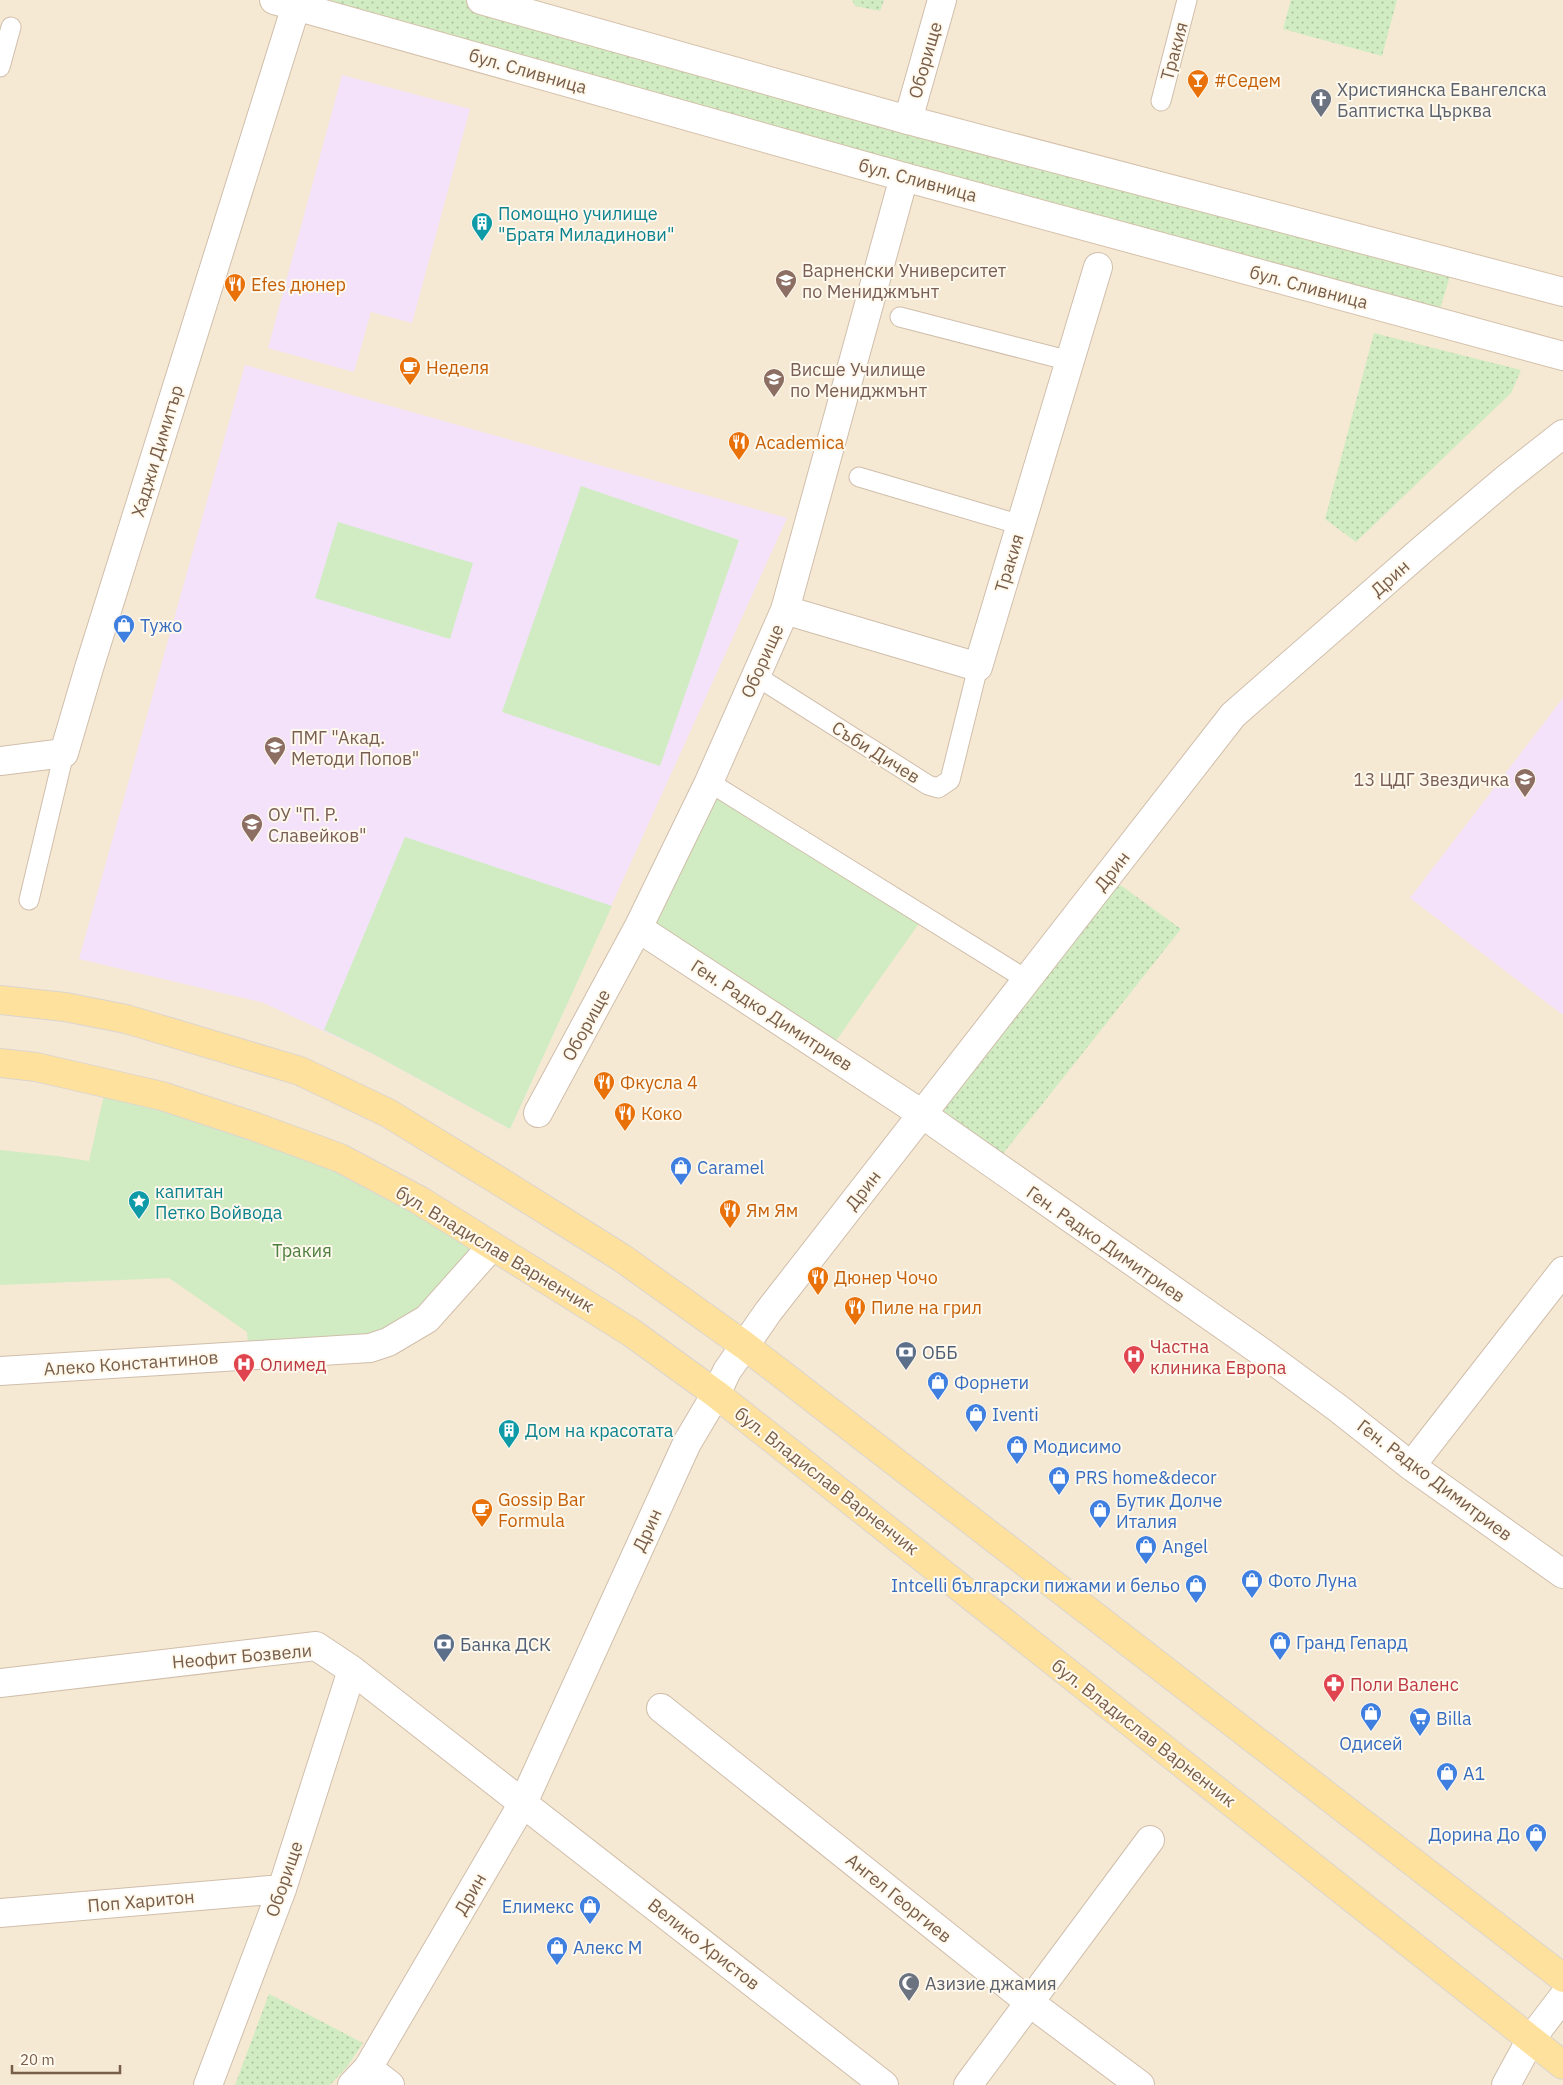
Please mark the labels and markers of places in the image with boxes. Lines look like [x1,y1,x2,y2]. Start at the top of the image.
bar icon: #Седем [1186,68,1210,99]
place label: #Седем [1214,69,1281,92]
place label: Християнска Евангелска Баптистка Църква [1337,78,1547,122]
church icon: Християнска Евангелска Баптистка Църква [1309,87,1333,118]
place label: Помощно училище "Братя Миладинови" [498,202,675,246]
building icon: Помощно училище "Братя Миладинови" [470,211,494,242]
place label: Варненски Университет по Мениджмънт [802,259,1007,303]
school or university icon: Варненски Университет по Мениджмънт [774,268,798,299]
restaurant icon: Efes дюнер [223,272,247,303]
place label: Efes дюнер [251,273,346,296]
cafe icon: Неделя [398,355,422,386]
place label: Неделя [426,356,489,379]
place label: Висше Училище по Мениджмънт [790,358,928,402]
school or university icon: Висше Училище по Мениджмънт [762,367,786,398]
restaurant icon: Academica [727,430,751,461]
place label: Academica [755,431,845,454]
shop icon: Тужо [112,613,136,644]
place label: Тужо [140,614,182,637]
place label: ПМГ "Акад. Методи Попов" [291,726,419,770]
school or university icon: ПМГ "Акад. Методи Попов" [263,735,287,766]
school or university icon: 13 ЦДГ Звездичка [1513,767,1537,798]
place label: 13 ЦДГ Звездичка [1354,768,1509,791]
place label: ОУ "П. Р. Славейков" [268,803,366,847]
school or university icon: ОУ "П. Р. Славейков" [240,812,264,843]
restaurant icon: Фкусла 4 [592,1070,616,1101]
place label: Фкусла 4 [620,1071,698,1094]
restaurant icon: Коко [613,1101,637,1132]
place label: Коко [641,1102,682,1125]
shop icon: Caramel [669,1155,693,1186]
place label: Caramel [697,1156,765,1179]
place label: капитан Петко Войвода [155,1180,283,1224]
place icon: капитан Петко Войвода [127,1189,151,1220]
restaurant icon: Ям Ям [718,1198,742,1229]
place label: Ям Ям [746,1199,798,1222]
restaurant icon: Дюнер Чочо [806,1265,830,1296]
place label: Дюнер Чочо [834,1266,938,1289]
restaurant icon: Пиле на грил [843,1295,867,1326]
place label: Пиле на грил [871,1296,982,1319]
place label: Частна клиника Европа [1150,1335,1287,1379]
bank icon: ОББ [894,1340,918,1371]
place label: ОББ [922,1341,958,1364]
hospital icon: Частна клиника Европа [1122,1344,1146,1375]
hospital icon: Олимед [232,1352,256,1383]
place label: Олимед [260,1353,327,1376]
shop icon: Форнети [926,1370,950,1401]
place label: Форнети [954,1371,1029,1394]
shop icon: Iventi [964,1402,988,1433]
place label: Iventi [992,1403,1039,1426]
building icon: Дом на красотата [497,1418,521,1449]
place label: Дом на красотата [525,1419,674,1442]
shop icon: Модисимо [1005,1434,1029,1465]
place label: Модисимо [1033,1435,1121,1458]
shop icon: PRS home&decor [1047,1465,1071,1496]
place label: PRS home&decor [1075,1466,1217,1489]
place label: Gossip Bar Formula [498,1488,586,1532]
place label: Бутик Долче Италия [1116,1489,1222,1533]
cafe icon: Gossip Bar Formula [470,1497,494,1528]
shop icon: Бутик Долче Италия [1088,1498,1112,1529]
shop icon: Angel [1134,1534,1158,1565]
place label: Angel [1162,1535,1208,1558]
shop icon: Фото Луна [1240,1568,1264,1599]
place label: Фото Луна [1268,1569,1358,1592]
shop icon: Intcelli български пижами и бельо [1184,1573,1208,1604]
place label: Intcelli български пижами и бельо [891,1574,1180,1597]
shop icon: Гранд Гепард [1268,1630,1292,1661]
place label: Гранд Гепард [1296,1631,1408,1654]
bank icon: Банка ДСК [432,1632,456,1663]
place label: Банка ДСК [460,1633,551,1656]
pharmacy icon: Поли Валенс [1322,1672,1346,1703]
place label: Поли Валенс [1350,1673,1459,1696]
shop icon: Одисей [1359,1701,1383,1732]
supermarket icon: Billa [1408,1706,1432,1737]
place label: Billa [1436,1707,1472,1730]
place label: Одисей [1339,1732,1403,1755]
shop icon: A1 [1435,1761,1459,1792]
place label: A1 [1463,1762,1485,1785]
shop icon: Дорина До [1524,1822,1548,1853]
place label: Дорина До [1428,1823,1520,1846]
shop icon: Елимекс [578,1894,602,1925]
place label: Елимекс [502,1895,574,1918]
shop icon: Алекс М [545,1935,569,1966]
place label: Алекс М [573,1936,642,1959]
mosque icon: Азизие джамия [897,1971,921,2002]
place label: Азизие джамия [925,1972,1057,1995]

